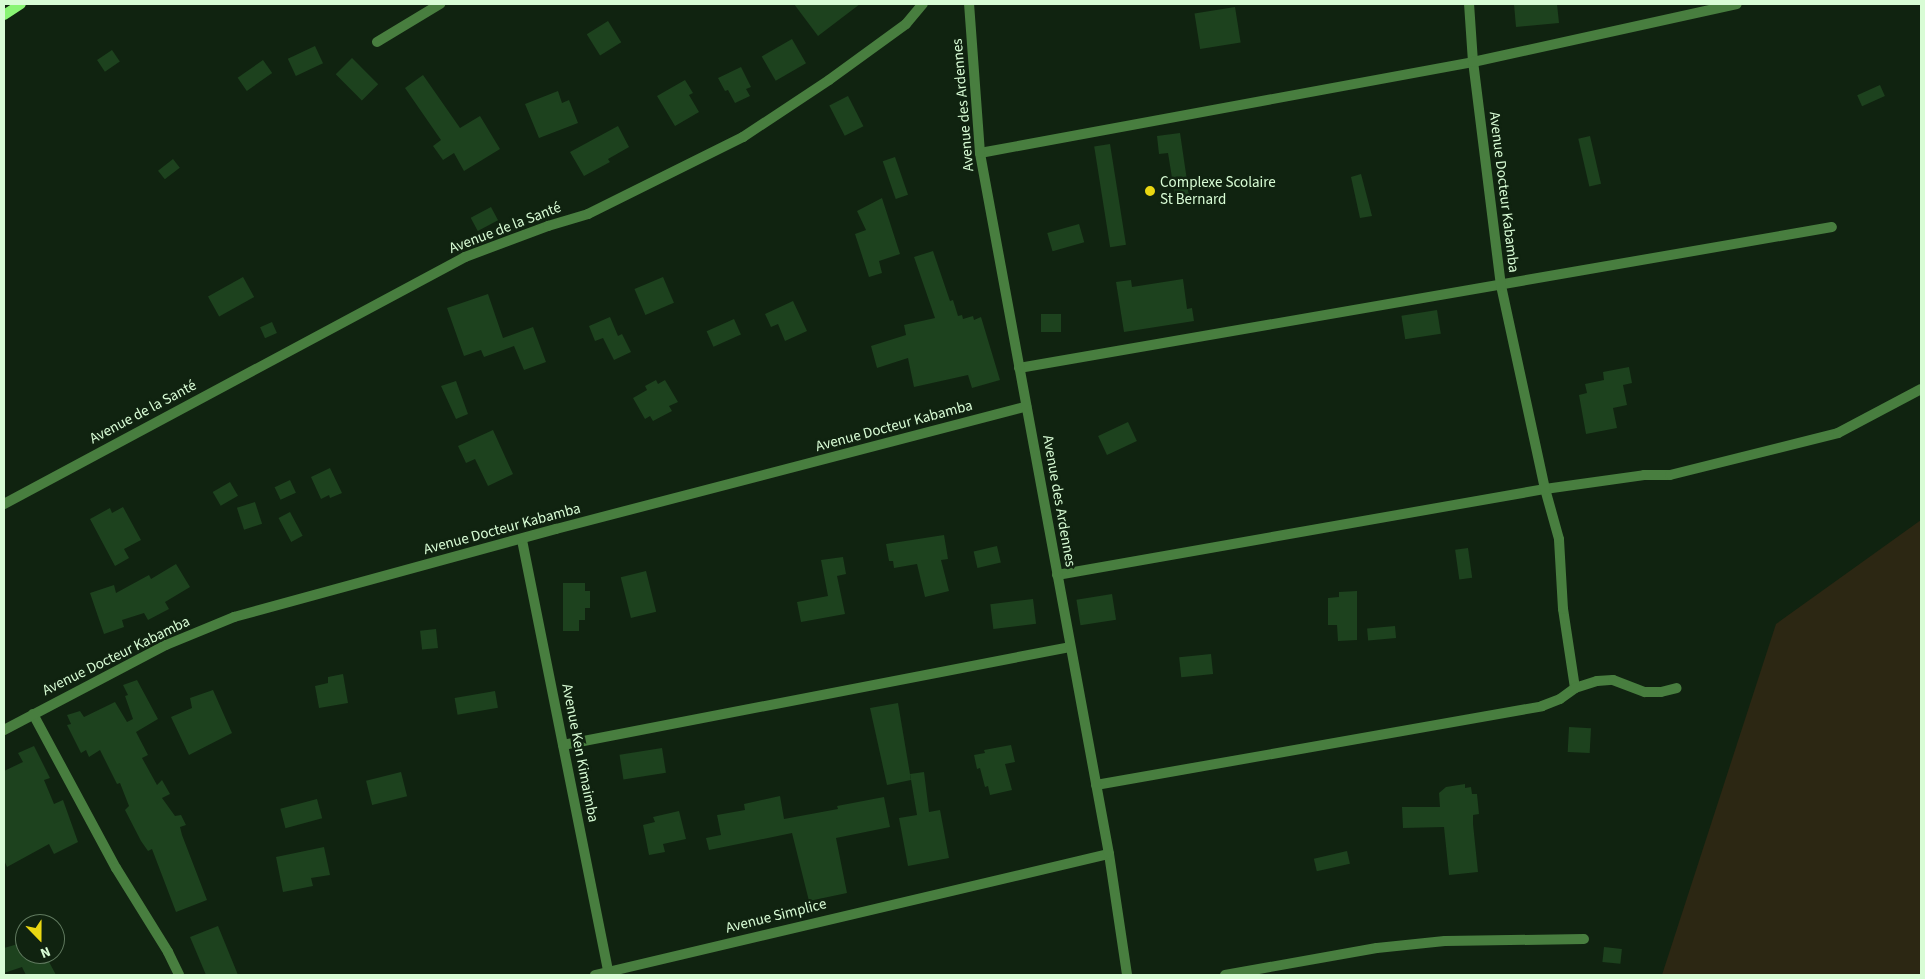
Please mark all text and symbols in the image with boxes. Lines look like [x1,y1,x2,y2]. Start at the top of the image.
street label: Avenue des Ardennes [948,38,978,172]
street label: Avenue Docteur Kabamba [1485,111,1523,273]
place label: Complexe Scolaire St Bernard [1160,173,1276,208]
marker: Complexe Scolaire St Bernard [1144,185,1156,197]
street label: Avenue de la Santé [446,198,564,258]
street label: Avenue de la Santé [86,376,200,448]
street label: Avenue Docteur Kabamba [813,396,975,456]
street label: Avenue des Ardennes [1039,434,1079,568]
street label: Avenue Docteur Kabamba [421,499,583,559]
street label: Avenue Docteur Kabamba [39,612,193,700]
street label: Avenue Ken Kimaimba [558,682,602,824]
street label: Avenue Simplice [724,895,828,937]
north arrow [15,914,65,964]
text: N [37,941,53,963]

